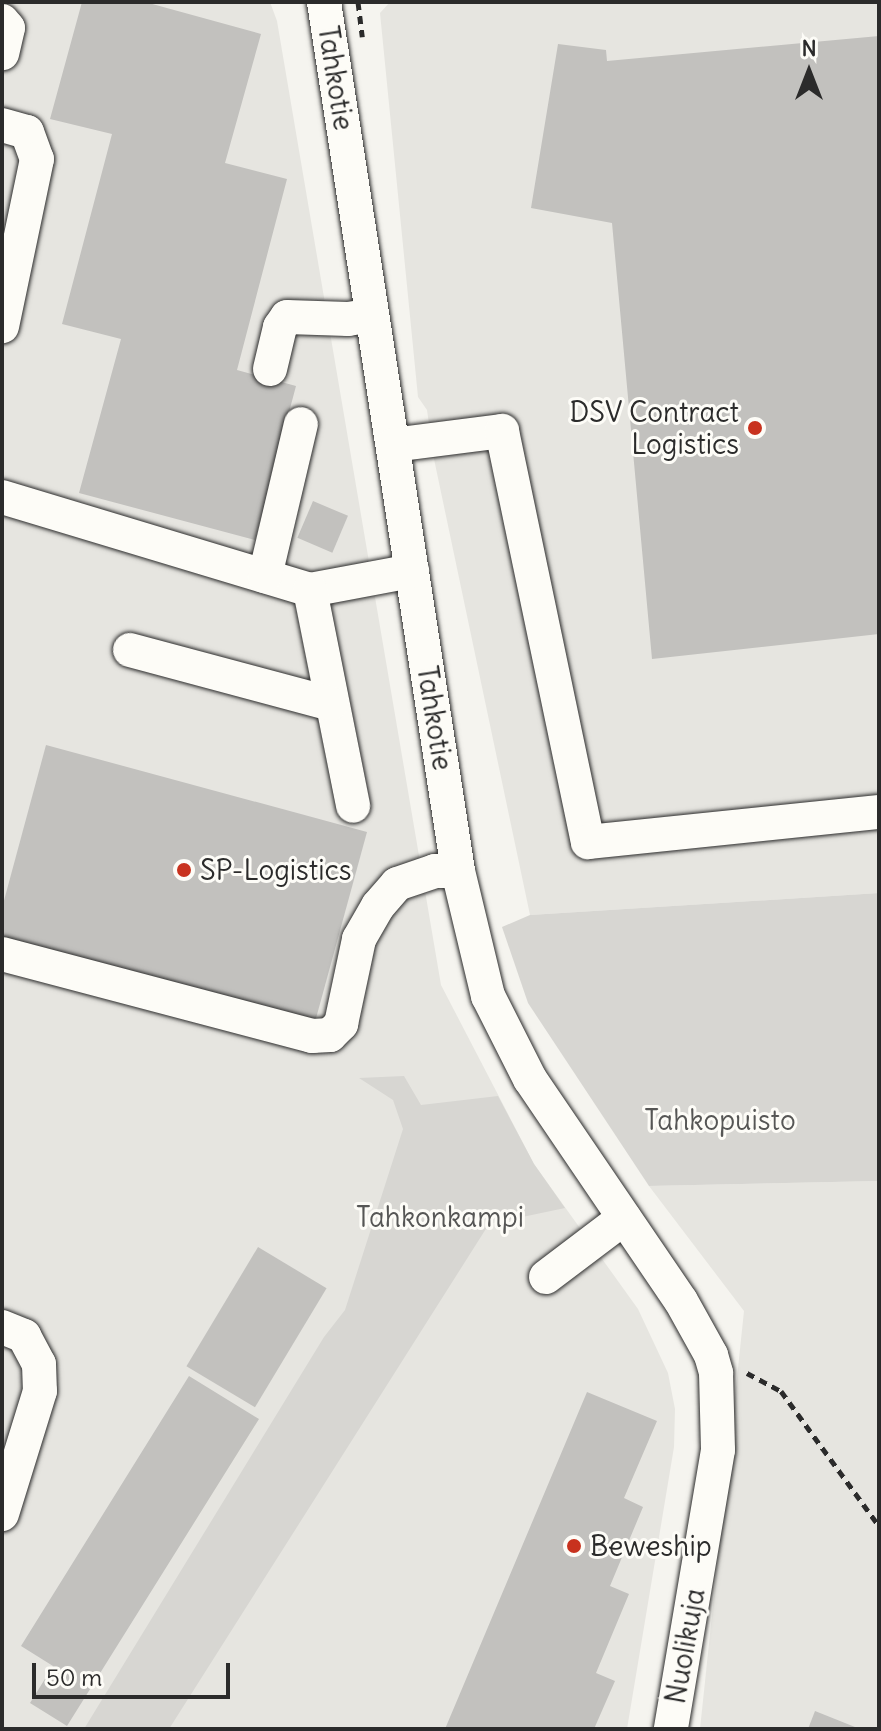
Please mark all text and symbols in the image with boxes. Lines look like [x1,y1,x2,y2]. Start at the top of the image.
street label: Tahkotie [311,23,361,133]
north arrow [769,32,849,112]
text: N [801,34,817,62]
place label: DSV Contract Logistics [569,395,739,461]
marker: DSV Contract Logistics [746,419,764,437]
street label: Tahkotie [410,663,460,773]
place label: SP-Logistics [200,853,351,887]
marker: SP-Logistics [175,861,193,879]
park label: Tahkopuisto [644,1103,796,1137]
park label: Tahkonkampi [356,1200,524,1234]
place label: Beweship [590,1529,712,1563]
marker: Beweship [565,1537,583,1555]
street label: Nuolikuja [658,1586,712,1706]
scale bar [36,1647,234,1697]
text: 50 m [46,1662,102,1692]

